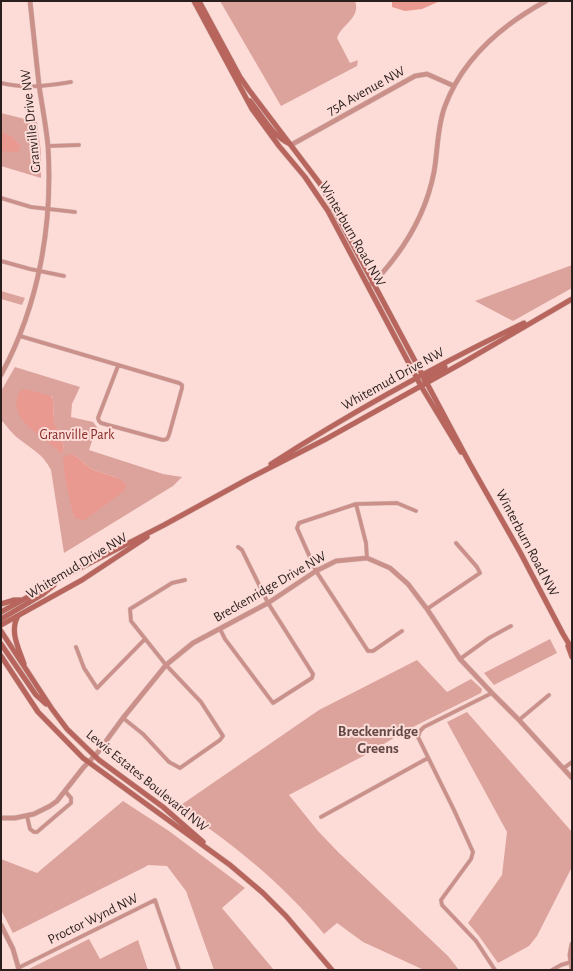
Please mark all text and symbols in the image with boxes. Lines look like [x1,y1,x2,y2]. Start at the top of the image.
street label: 75A Avenue NW [325,64,408,118]
street label: Granville Drive NW [19,68,43,173]
street label: Winterburn Road NW [316,179,388,289]
street label: Whitemud Drive NW [339,345,447,413]
park label: Granville Park [40,428,115,442]
street label: Winterburn Road NW [493,487,561,599]
street label: Whitemud Drive NW [24,530,130,602]
street label: Breckenridge Drive NW [211,549,329,625]
district label: Breckenridge Greens [338,724,418,756]
street label: Lewis Estates Boulevard NW [83,728,211,835]
street label: Proctor Wynd NW [46,891,141,947]

